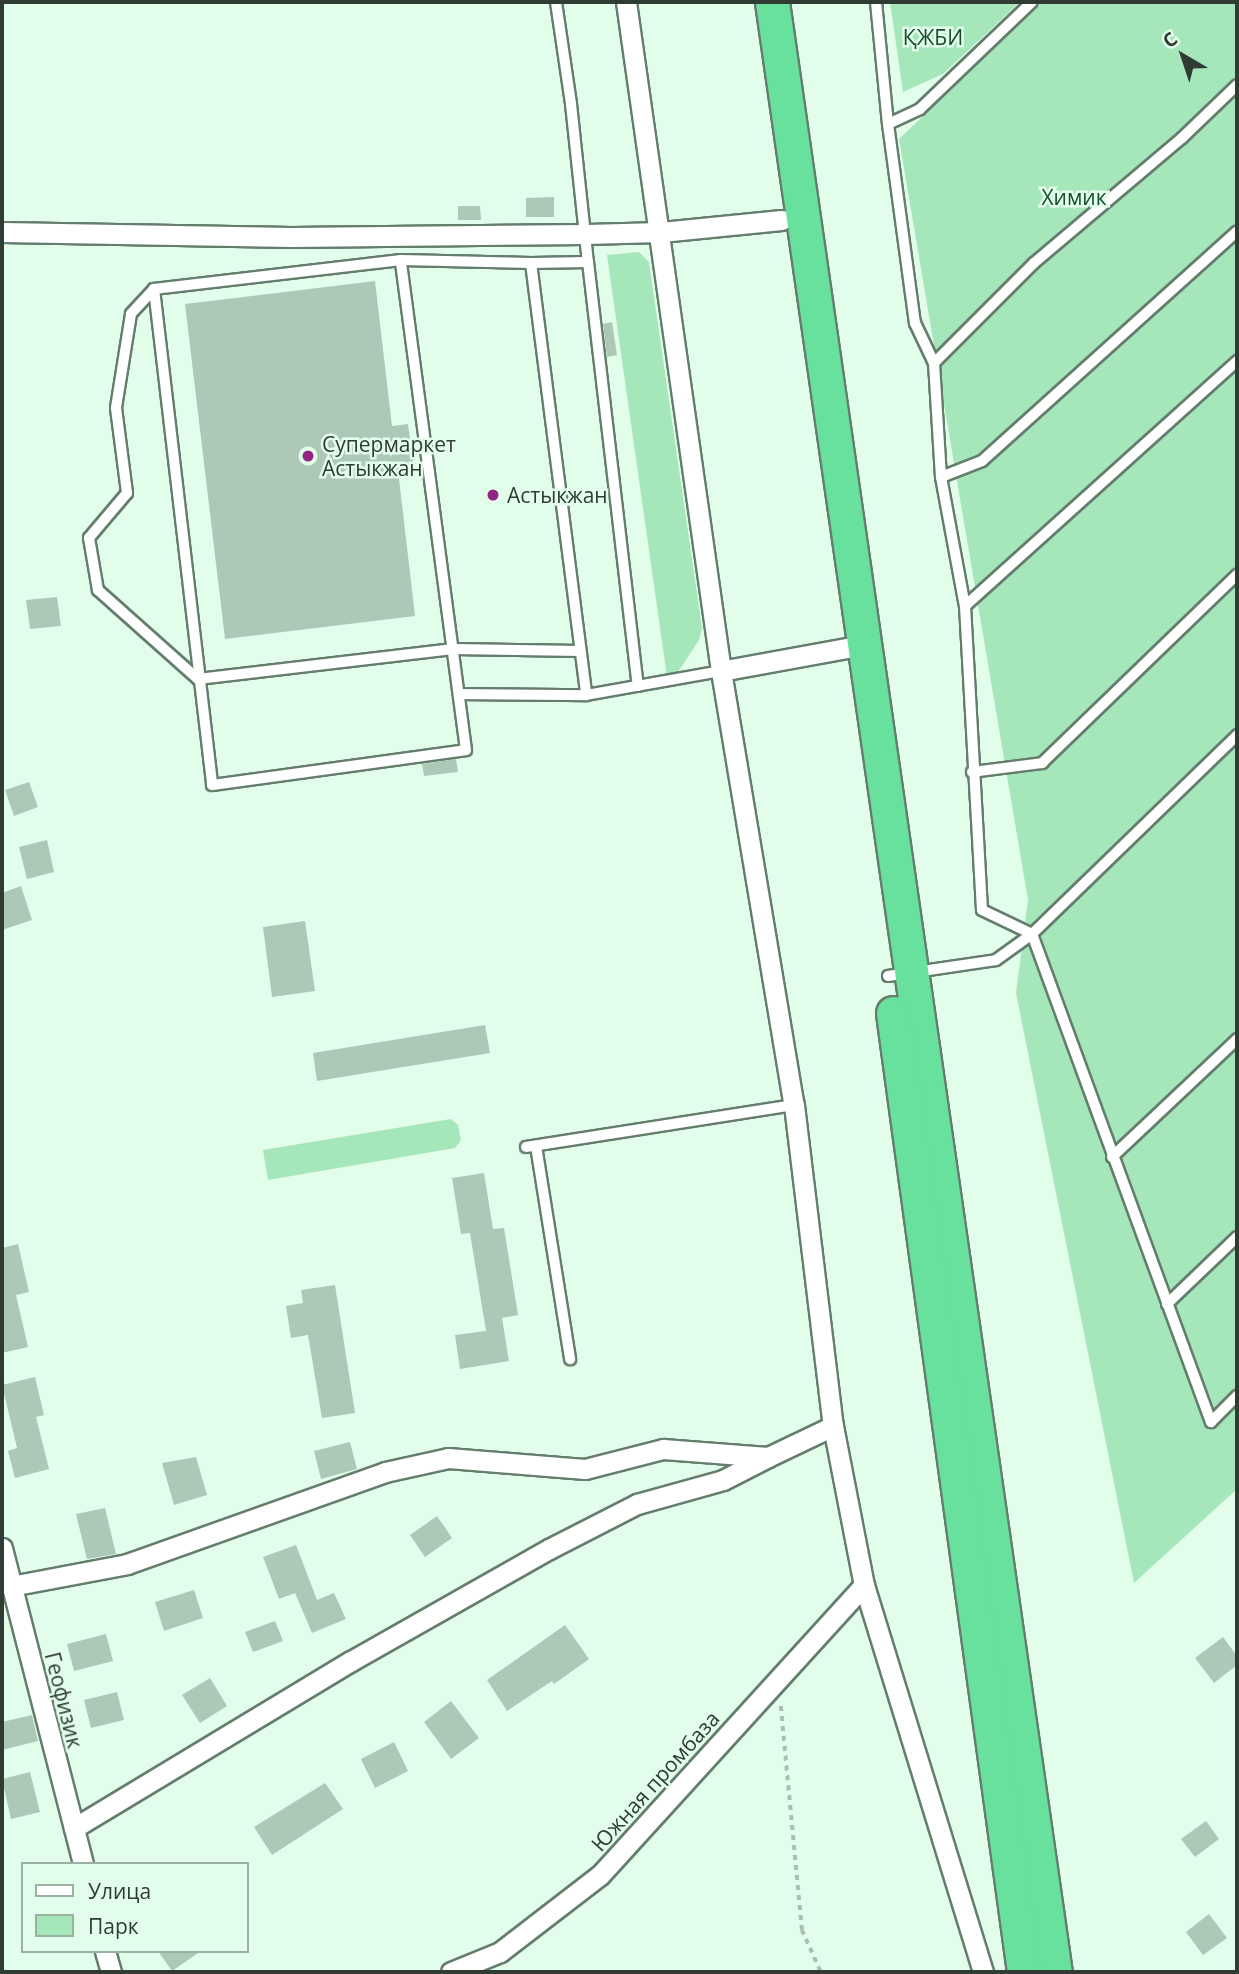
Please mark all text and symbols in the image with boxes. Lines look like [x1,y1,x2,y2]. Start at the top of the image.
north arrow [1148,21,1218,91]
park label: ҚЖБИ [903,24,963,50]
text: С [1157,26,1183,54]
park label: Химик [1041,184,1107,210]
place label: Супермаркет Астыкжан [322,431,456,481]
marker: Супермаркет Астыкжан [300,448,316,464]
place label: Астыкжан [507,482,608,508]
marker: Астыкжан [485,487,501,503]
street label: Геофизик [40,1649,88,1751]
street label: Южная промбаза [586,1706,724,1856]
legend [21,1862,248,1953]
text: Улица [88,1877,151,1905]
text: Парк [88,1912,139,1940]

